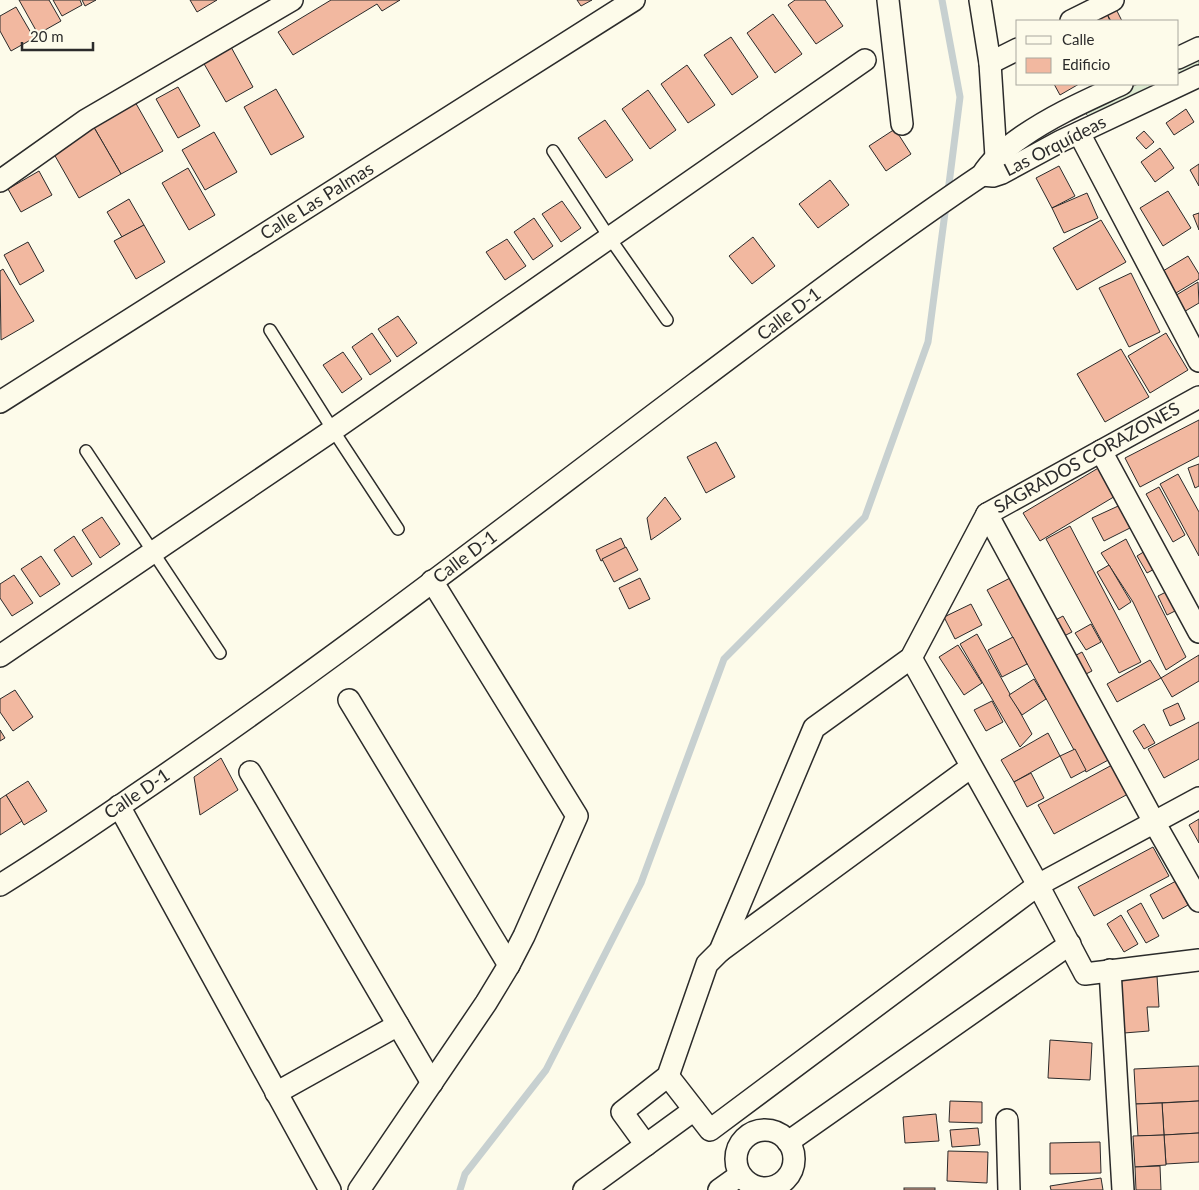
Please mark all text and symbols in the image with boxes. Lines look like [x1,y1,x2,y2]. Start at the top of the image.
scale bar [22,20,94,52]
legend [1016,20,1179,85]
text: 20 m [30,27,64,45]
text: Calle [1062,30,1095,48]
text: Edificio [1062,55,1110,73]
street label: Las Orquídeas [1000,110,1110,180]
street label: Calle Las Palmas [256,156,377,244]
street label: Calle D-1 [752,282,825,344]
street label: SAGRADOS CORAZONES [990,397,1183,517]
street label: Calle D-1 [428,525,501,587]
street label: Calle D-1 [99,763,173,823]

